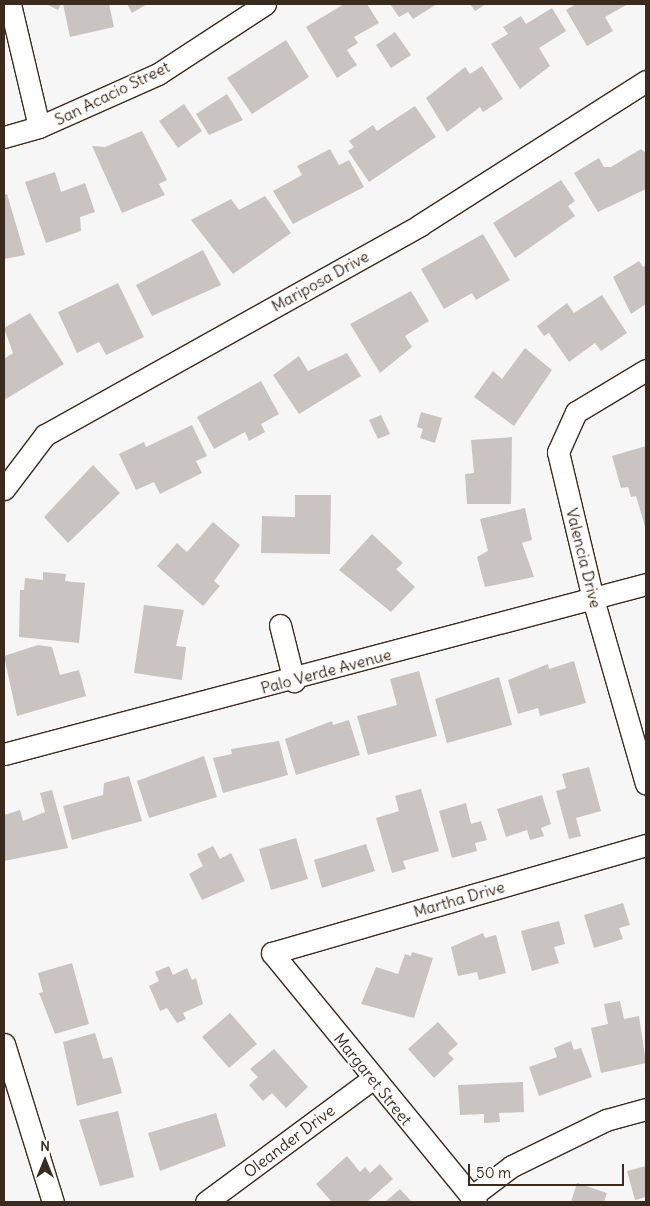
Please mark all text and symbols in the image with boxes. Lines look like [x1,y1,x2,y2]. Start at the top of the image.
street label: San Acacio Street [51,57,173,129]
street label: Mariposa Drive [268,246,372,316]
street label: Valencia Drive [562,506,606,610]
street label: Palo Verde Avenue [259,644,393,698]
street label: Martha Drive [411,877,507,921]
street label: Margaret Street [330,1029,416,1129]
street label: Oleander Drive [240,1100,338,1182]
north arrow [20,1136,70,1186]
text: N [40,1137,50,1155]
scale bar [470,1154,626,1186]
text: 50 m [476,1163,511,1182]

